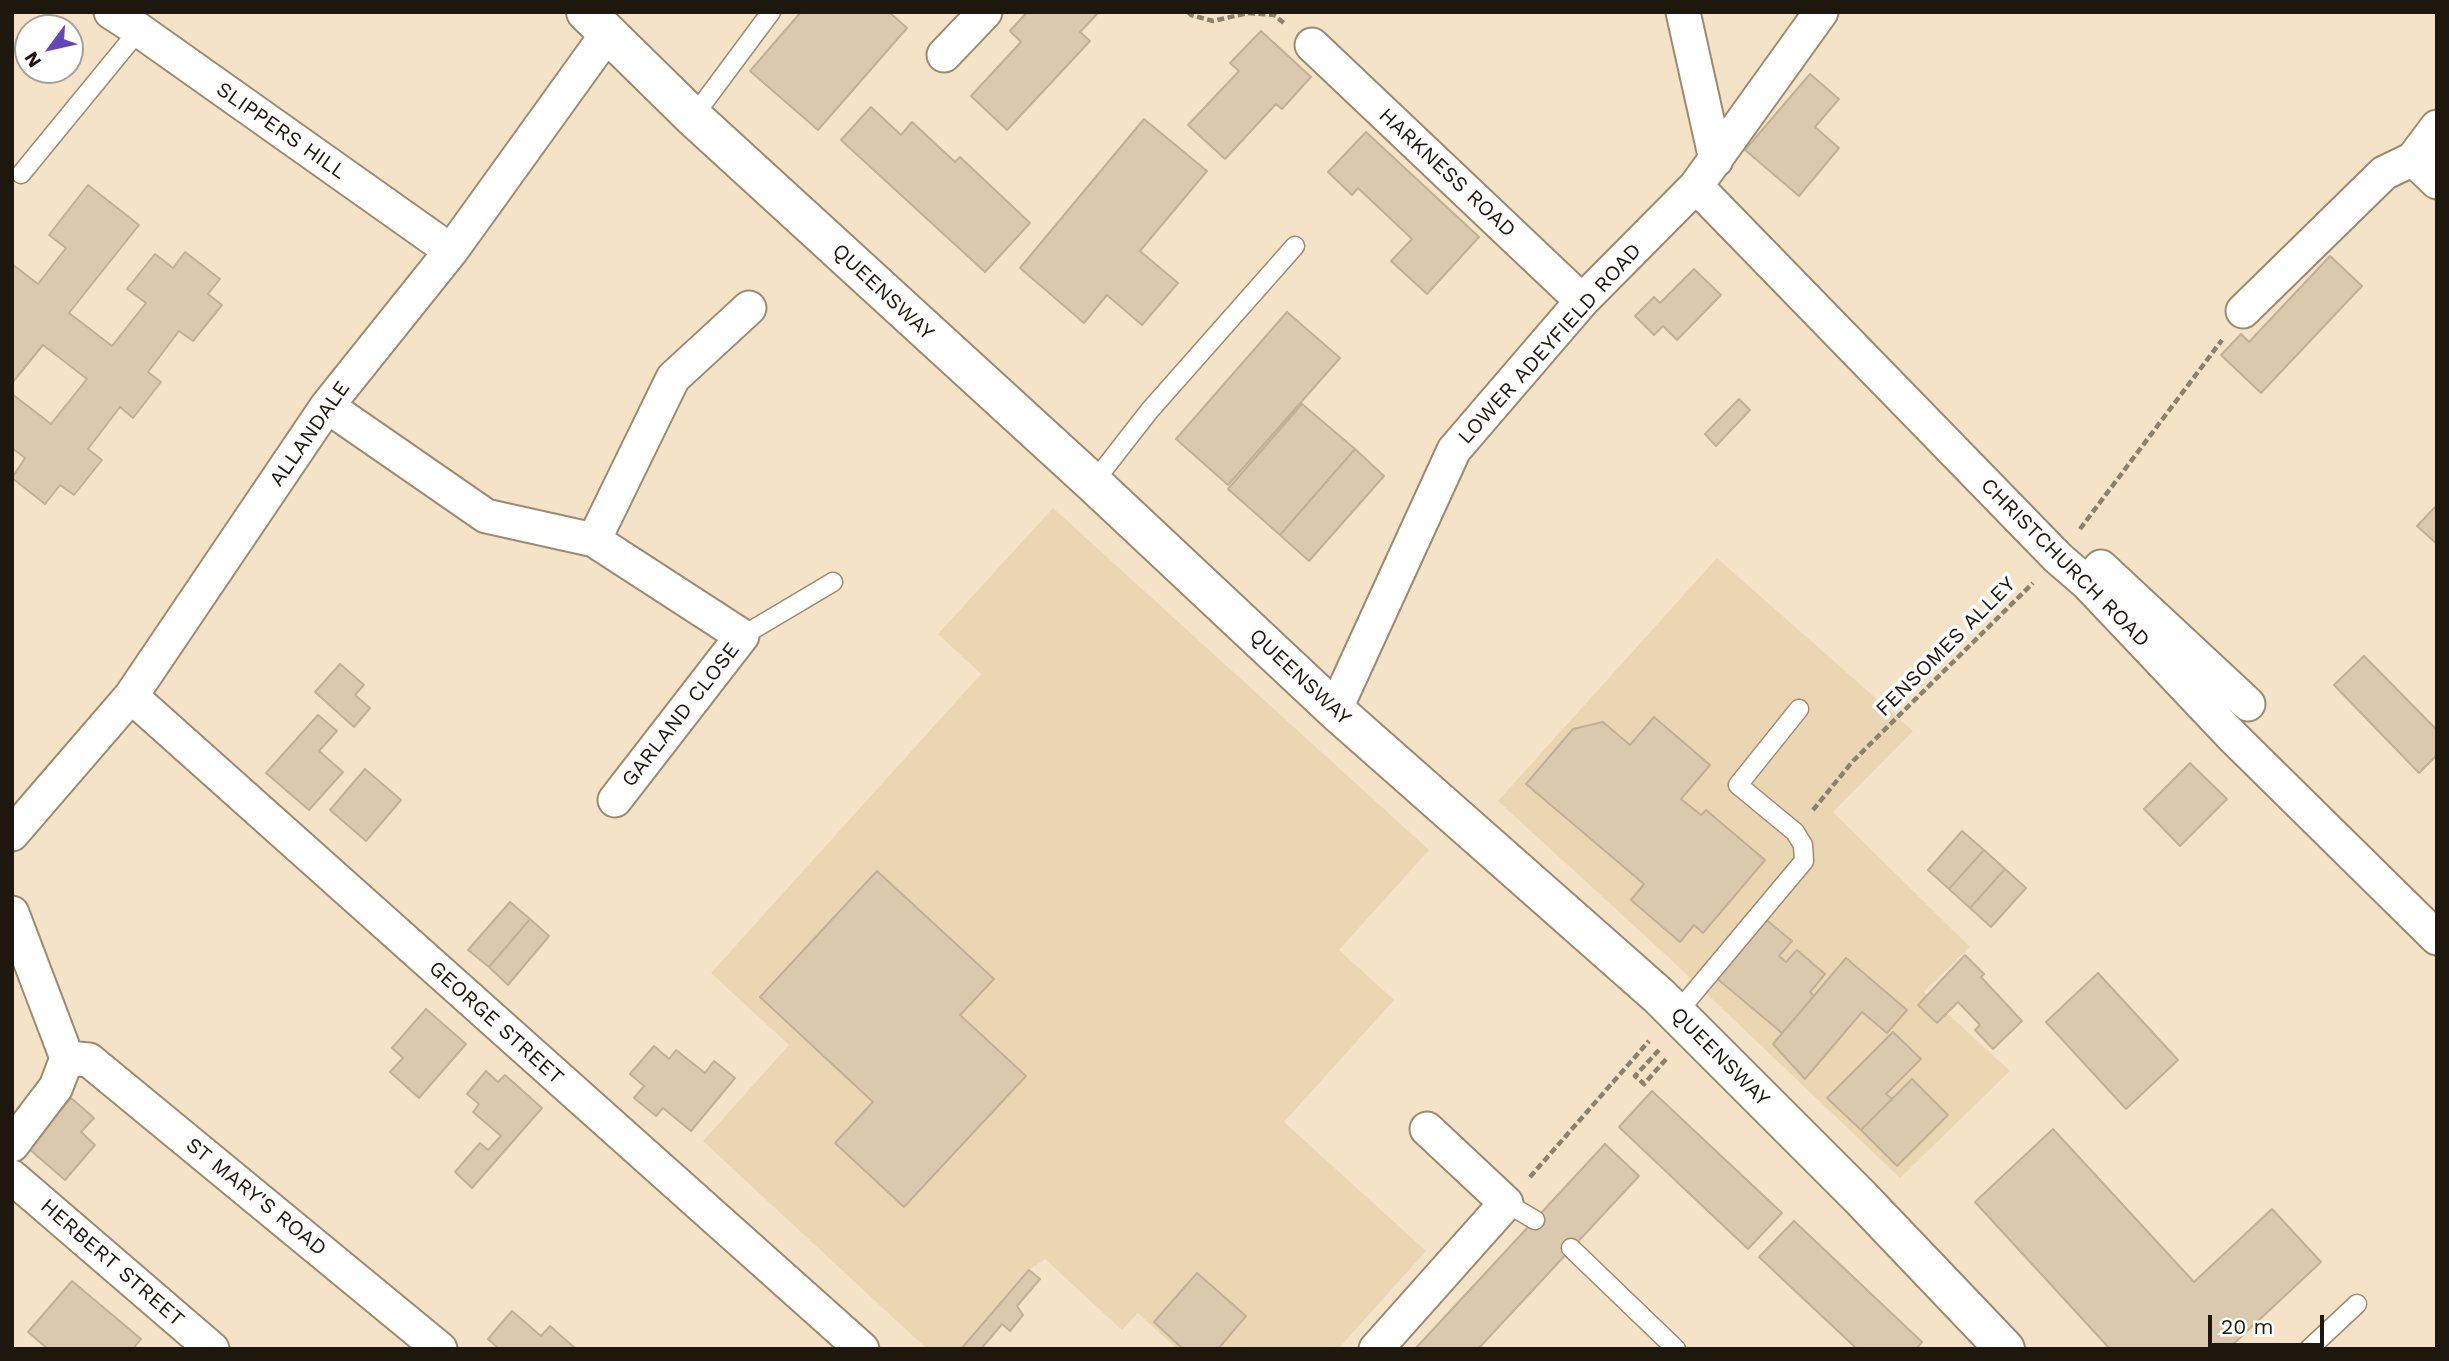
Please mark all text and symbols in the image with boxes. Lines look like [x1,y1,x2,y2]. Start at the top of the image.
north arrow [14,14,84,84]
text: N [19,47,46,72]
street label: SLIPPERS HILL [211,77,351,185]
street label: HARKNESS ROAD [1373,103,1521,243]
street label: QUEENSWAY [827,238,939,346]
street label: LOWER ADEYFIELD ROAD [1453,238,1647,450]
street label: ALLANDALE [264,376,356,492]
street label: CHRISTCHURCH ROAD [1975,473,2155,653]
street label: FENSOMES ALLEY [1871,572,2021,722]
street label: QUEENSWAY [1244,623,1356,731]
street label: GARLAND CLOSE [617,638,745,792]
street label: GEORGE STREET [423,956,569,1090]
street label: QUEENSWAY [1665,1002,1775,1112]
street label: ST MARY'S ROAD [181,1133,331,1261]
street label: HERBERT STREET [35,1194,189,1332]
scale bar [2211,1302,2326,1346]
text: 20 m [2221,1314,2273,1339]

